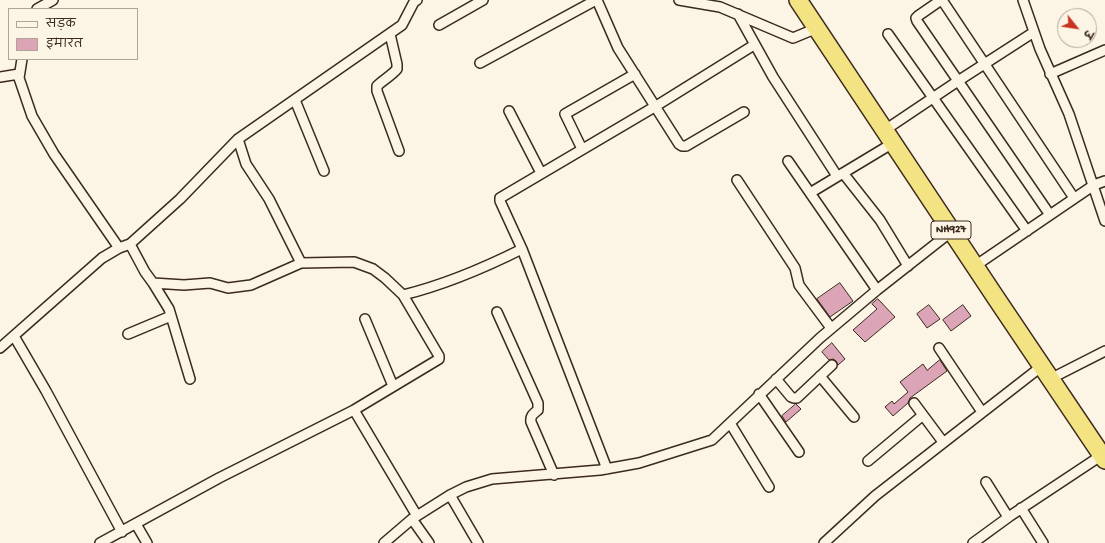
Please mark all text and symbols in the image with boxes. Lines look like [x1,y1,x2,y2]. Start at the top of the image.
legend [8,8,138,60]
north arrow [1057,8,1097,48]
text: सड़क [46,18,76,32]
text: उ [1080,27,1094,40]
text: इमारत [46,38,83,52]
road number: NH927 [931,221,971,239]

